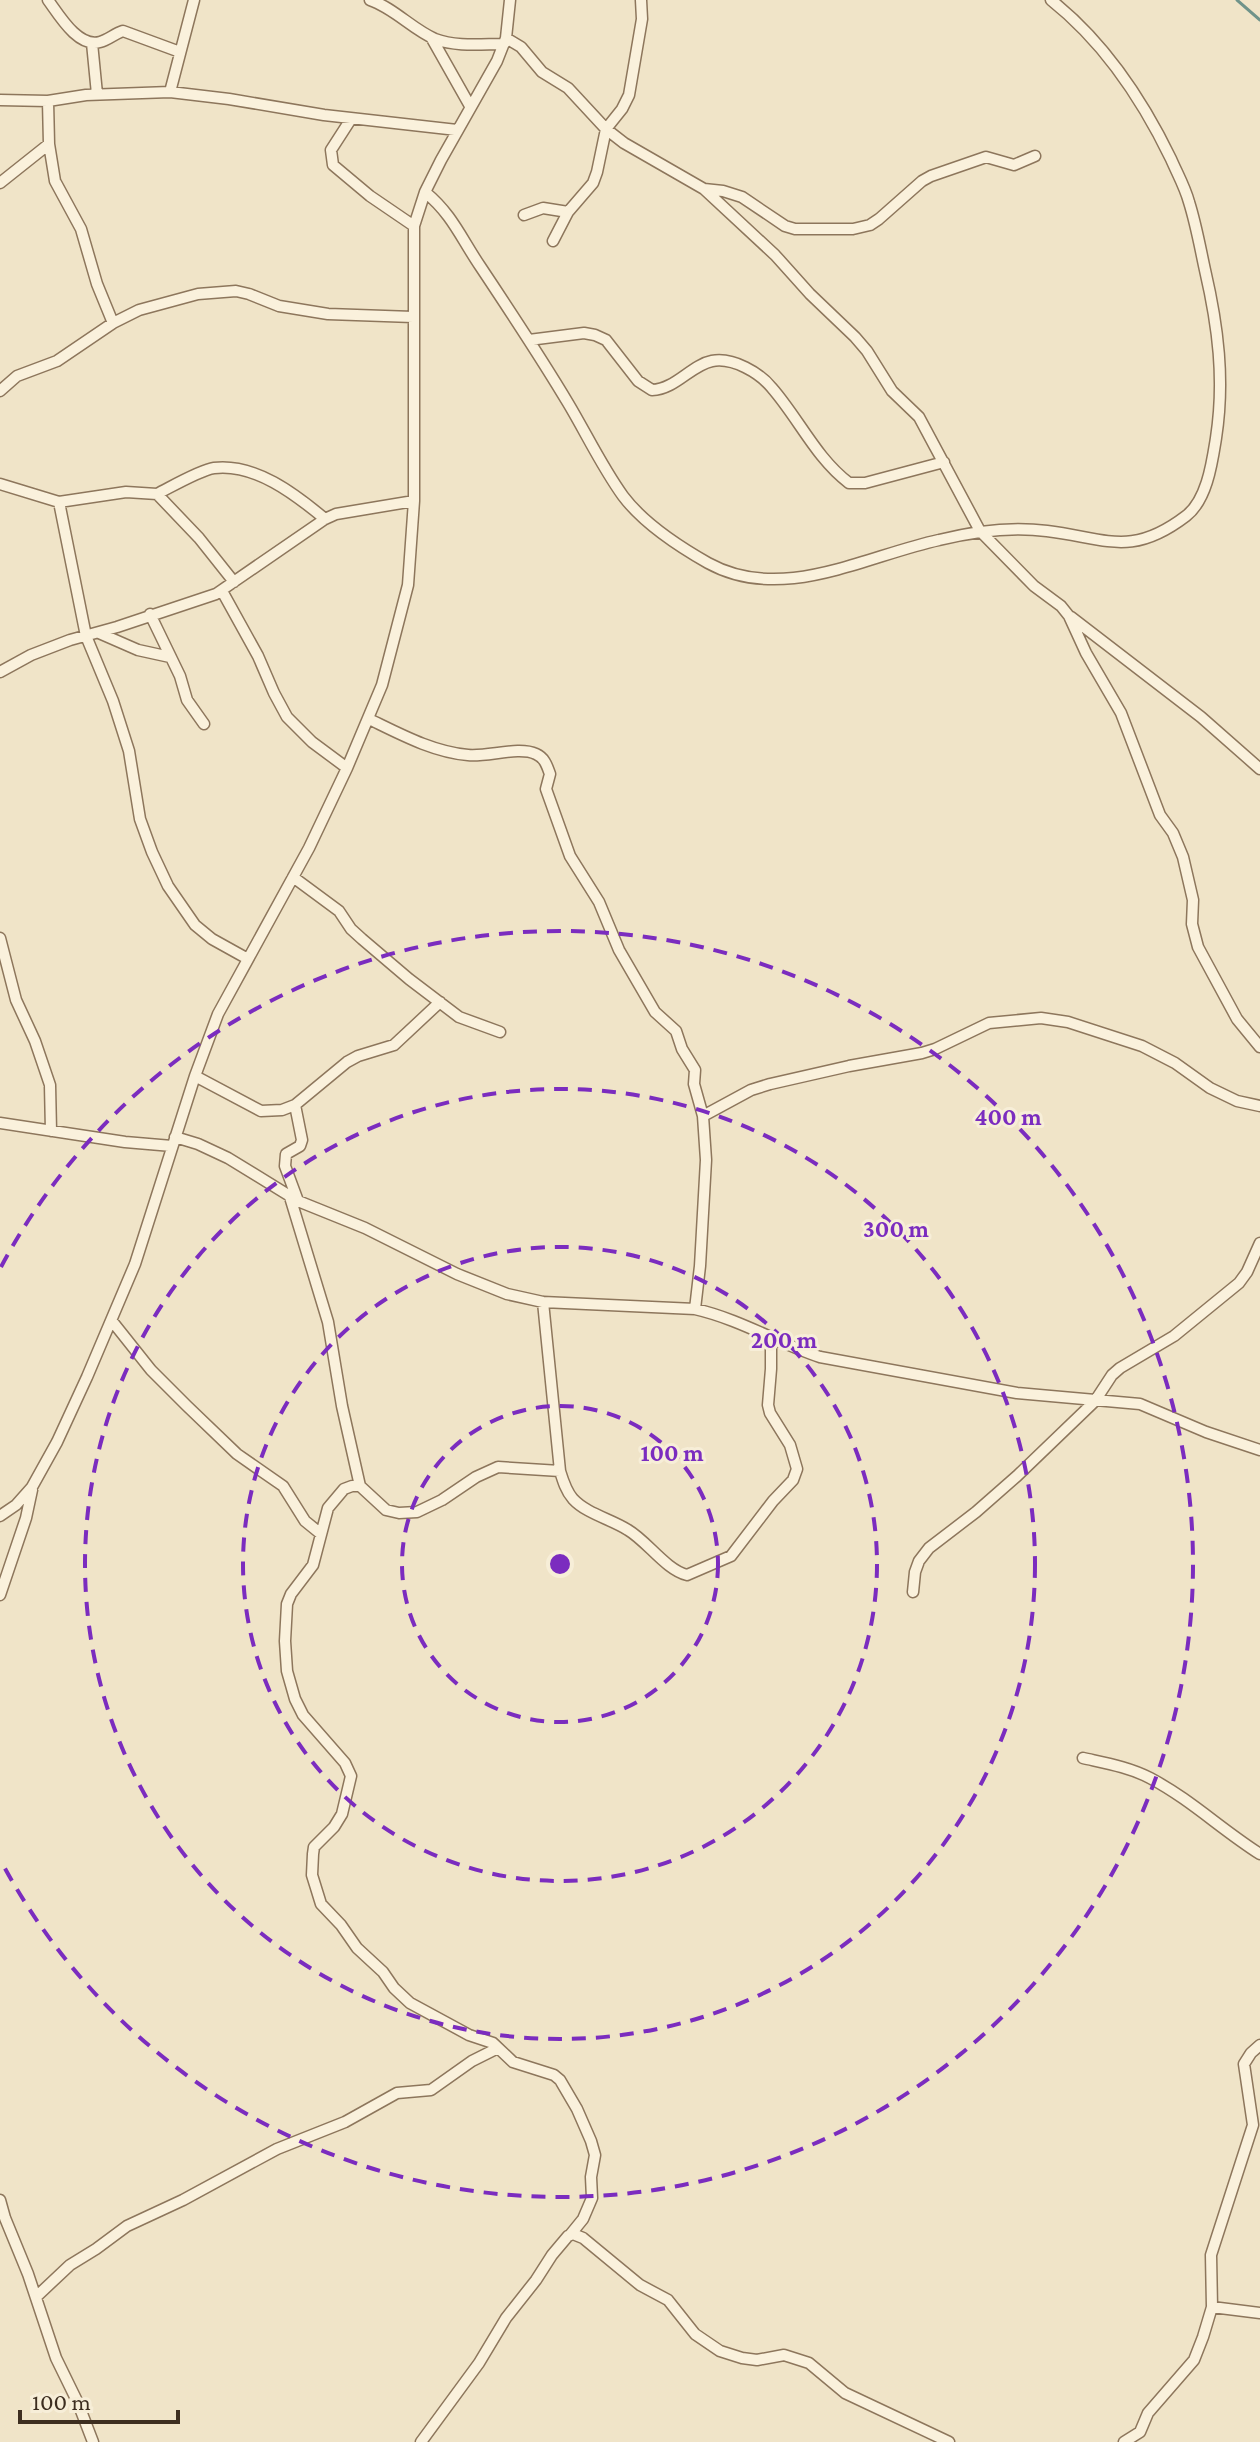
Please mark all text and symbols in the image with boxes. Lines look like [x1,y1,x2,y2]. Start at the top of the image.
text: 400 m [974,1103,1042,1130]
text: 300 m [863,1215,930,1242]
text: 200 m [751,1326,818,1353]
text: 100 m [640,1439,704,1466]
centre of rings [546,1550,574,1578]
scale bar [20,2374,178,2424]
text: 100 m [32,2388,91,2415]

